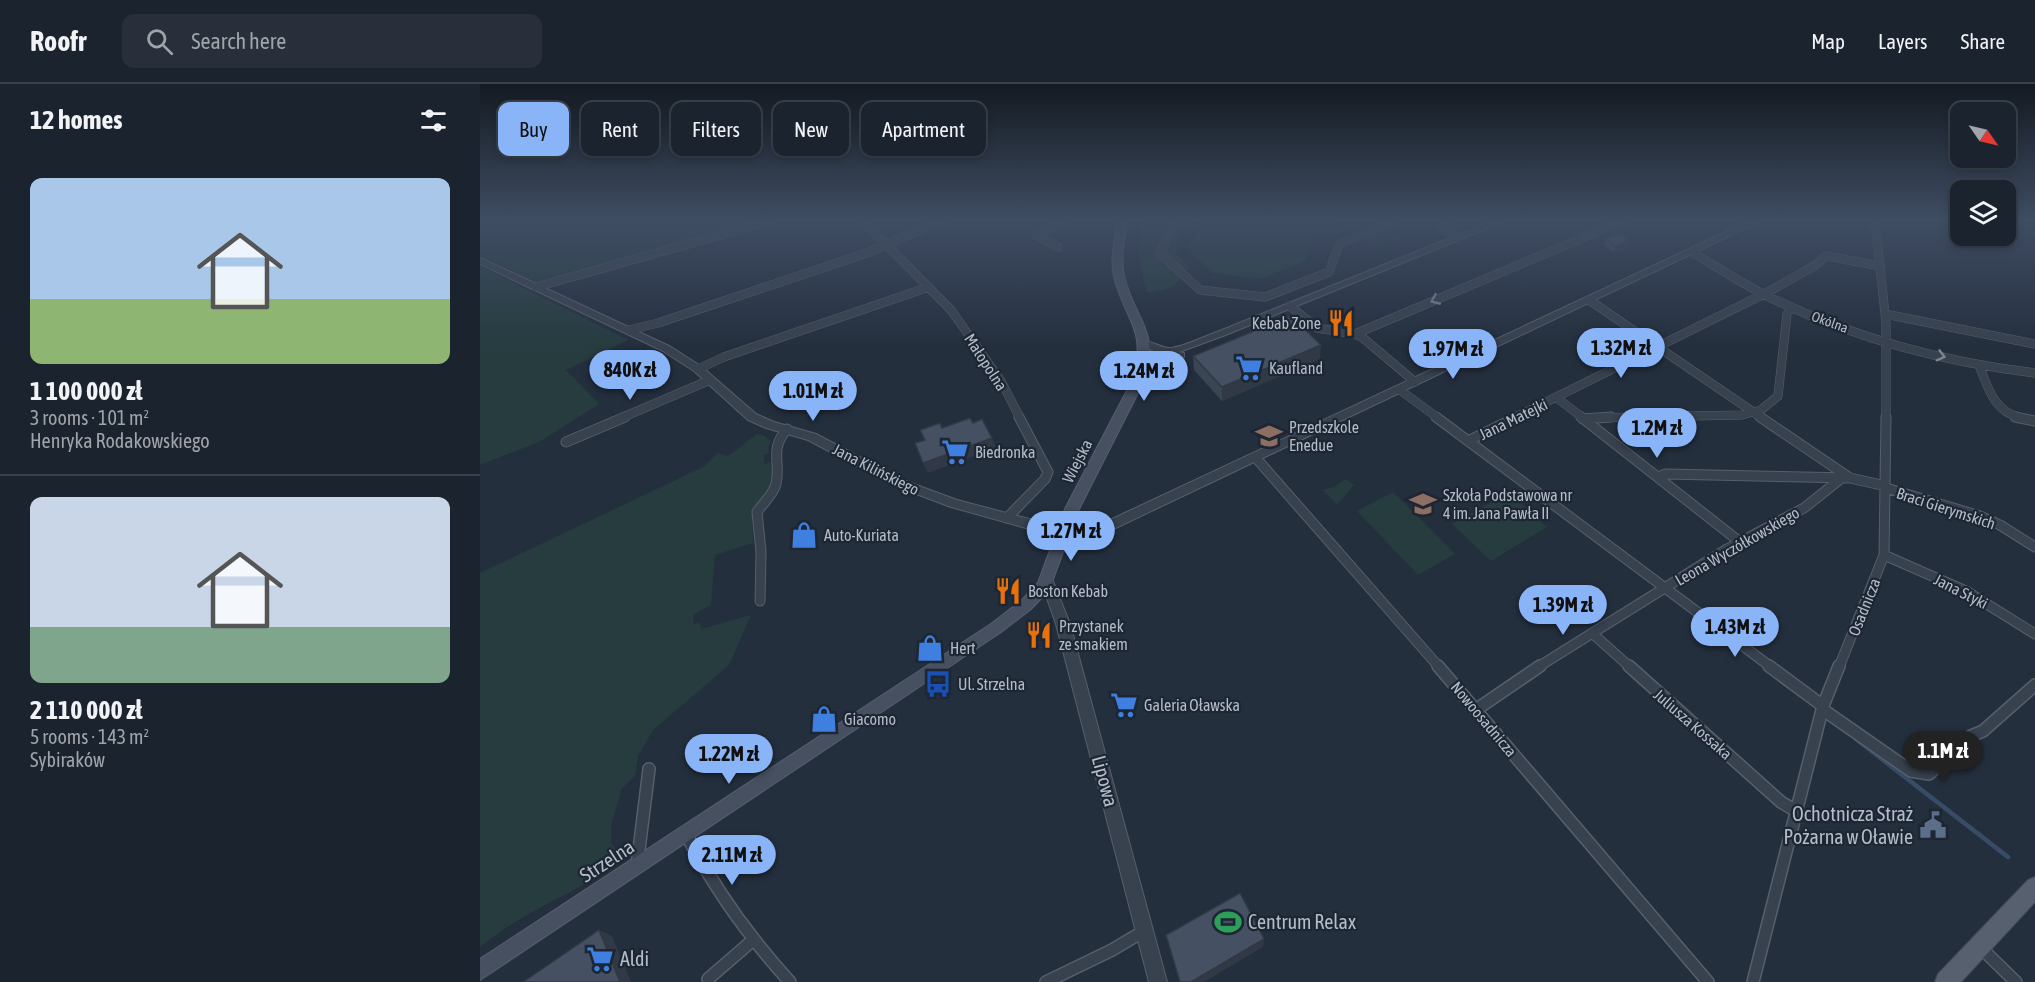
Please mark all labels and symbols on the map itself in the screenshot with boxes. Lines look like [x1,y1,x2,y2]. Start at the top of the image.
north arrow [1950,102,2016,168]
one-way arrow [1430,293,1441,305]
restaurant icon: Kebab Zone [1326,308,1356,338]
street label: Okólna [1810,308,1850,336]
place label: Kebab Zone [1252,314,1321,332]
pin: 1.32M zł [1559,328,1683,379]
pin: 1.97M zł [1391,329,1515,380]
street label: Małopolna [960,330,1011,394]
one-way arrow [1935,349,1945,361]
pin: 840K zł [575,350,685,401]
pin: 1.24M zł [1082,351,1206,402]
supermarket icon: Kaufland [1234,353,1264,383]
place label: Kaufland [1269,359,1323,377]
pin: 1.01M zł [751,371,875,422]
street label: Jana Matejki [1476,395,1551,444]
pin: 1.2M zł [1602,408,1712,459]
place label: Przedszkole Enedue [1289,418,1359,454]
school or university icon: Przedszkole Enedue [1254,421,1284,451]
street label: Wiejska [1058,436,1096,486]
supermarket icon: Biedronka [940,437,970,467]
street label: Jana Kilińskiego [829,440,922,499]
place label: Biedronka [975,443,1036,461]
street label: Braci Gierymskich [1894,484,1998,533]
place label: Szkoła Podstawowa nr 4 im. Jana Pawła II [1443,486,1573,522]
school or university icon: Szkoła Podstawowa nr 4 im. Jana Pawła II [1408,489,1438,519]
street label: Leona Wyczółkowskiego [1672,503,1803,590]
pin: 1.27M zł [1009,511,1133,562]
shop icon: Auto-Kuriata [789,520,819,550]
place label: Auto-Kuriata [824,526,899,544]
street label: Jana Styki [1931,570,1991,613]
restaurant icon: Boston Kebab [993,576,1023,606]
street label: Osadnicza [1844,576,1884,638]
place label: Boston Kebab [1028,582,1108,600]
pin: 1.39M zł [1501,585,1625,636]
pin: 1.43M zł [1673,607,1797,658]
place label: Przystanek ze smakiem [1059,617,1128,653]
restaurant icon: Przystanek ze smakiem [1024,620,1054,650]
shop icon: Hert [915,633,945,663]
place label: Hert [950,639,976,657]
bus stop icon: Ul. Strzelna [923,669,953,699]
place label: Ul. Strzelna [958,675,1025,693]
street label: Nowoosadnicza [1447,678,1521,760]
street label: Juliusza Kossaka [1650,685,1736,763]
supermarket icon: Galeria Oławska [1109,690,1139,720]
place label: Galeria Oławska [1144,696,1240,714]
shop icon: Giacomo [809,704,839,734]
place label: Giacomo [844,710,896,728]
pin: 1.1M zł [1888,731,1998,782]
pin: 1.22M zł [667,734,791,785]
street label: Lipowa [1088,753,1123,809]
place label: Ochotnicza Straż Pożarna w Oławie [1783,802,1913,848]
public building icon: Ochotnicza Straż Pożarna w Oławie [1918,810,1948,840]
street label: Strzelna [575,834,638,887]
pin: 2.11M zł [670,835,794,886]
sports icon: Centrum Relax [1213,907,1243,937]
place label: Centrum Relax [1248,910,1356,933]
supermarket icon: Aldi [585,944,615,974]
place label: Aldi [620,947,649,970]

